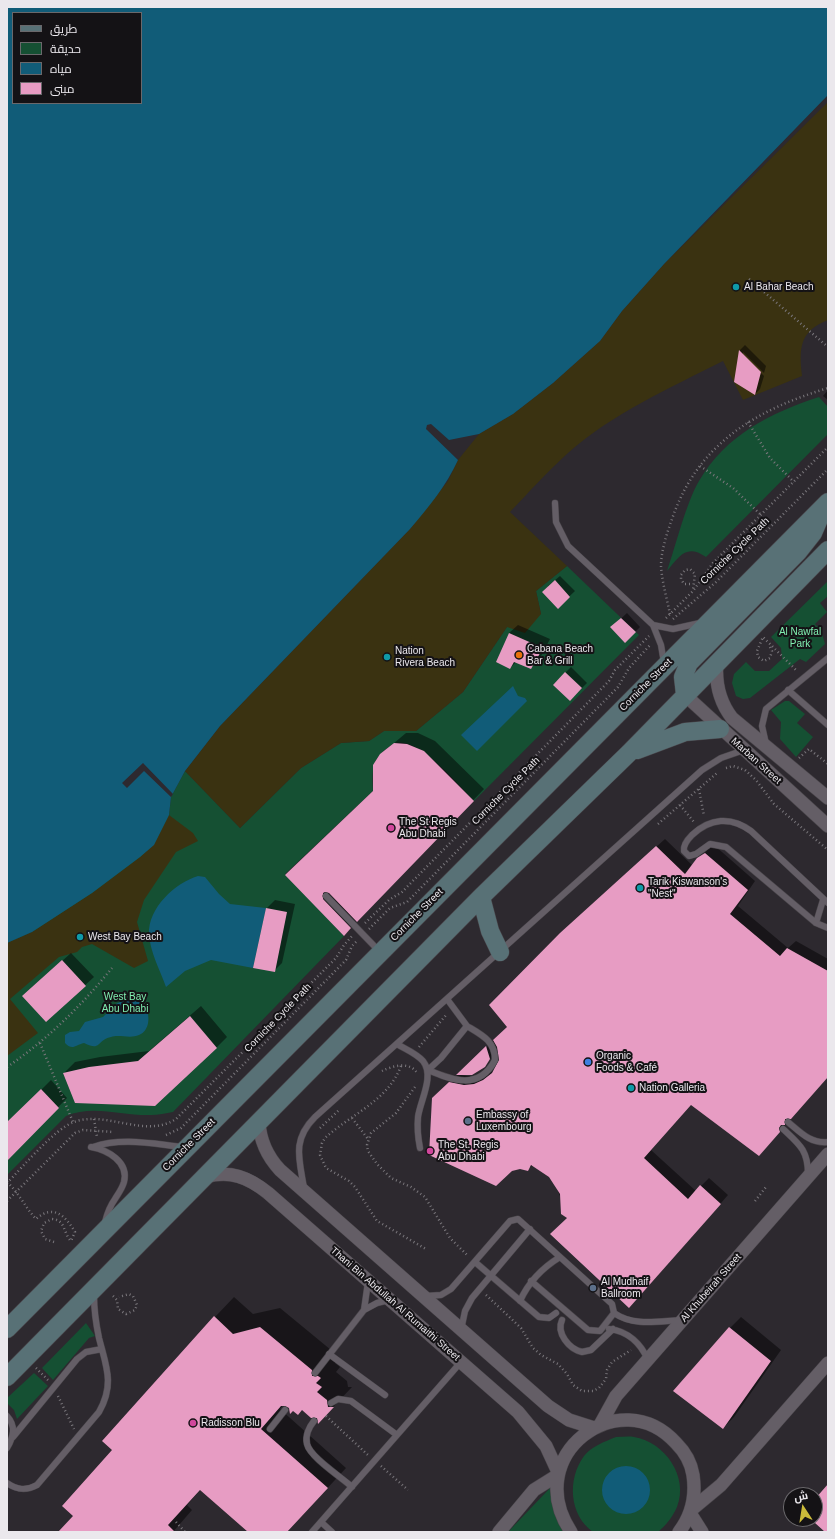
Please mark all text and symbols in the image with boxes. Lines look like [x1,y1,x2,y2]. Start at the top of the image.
legend [12,12,142,104]
text: طريق [50,22,77,36]
text: حديقة [50,42,81,56]
text: مياه [50,62,72,76]
text: مبنى [50,82,75,96]
place label: Al Bahar Beach [744,281,813,293]
marker: Al Bahar Beach [731,282,741,292]
street label: Corniche Cycle Path [698,515,772,587]
park label: Al Nawfal Park [779,626,821,650]
place label: Cabana Beach Bar & Grill [527,643,593,666]
place label: Nation Rivera Beach [395,645,455,668]
marker: Cabana Beach Bar & Grill [514,650,524,660]
marker: Nation Rivera Beach [382,652,392,662]
street label: Corniche Street [617,656,675,714]
street label: Marban Street [728,735,784,787]
street label: Corniche Cycle Path [470,755,542,827]
place label: The St Regis Abu Dhabi [399,816,457,840]
marker: The St Regis Abu Dhabi [386,823,396,833]
place label: Tarik Kiswanson's "Nest" [648,876,727,900]
marker: Tarik Kiswanson's "Nest" [635,883,645,893]
street label: Corniche Street [388,886,446,944]
place label: West Bay Beach [88,931,162,943]
marker: West Bay Beach [75,932,85,942]
street label: Corniche Cycle Path [242,981,314,1055]
park label: West Bay Abu Dhabi [102,991,148,1014]
place label: Organic Foods & Café [596,1050,657,1074]
marker: Organic Foods & Café [583,1057,593,1067]
place label: Nation Galleria [639,1082,705,1094]
marker: Nation Galleria [626,1083,636,1093]
place label: Embassy of Luxembourg [476,1109,532,1132]
street label: Corniche Street [160,1116,218,1174]
marker: Embassy of Luxembourg [463,1116,473,1126]
place label: The St. Regis Abu Dhabi [438,1139,499,1162]
marker: The St. Regis Abu Dhabi [425,1146,435,1156]
street label: Thani Bin Abdullah Al Rumaithi Street [328,1245,462,1363]
street label: Al Khubeirah Street [678,1251,744,1325]
place label: Al Mudhaif Ballroom [601,1276,648,1300]
marker: Al Mudhaif Ballroom [588,1283,598,1293]
place label: Radisson Blu [201,1417,260,1429]
marker: Radisson Blu [188,1418,198,1428]
north arrow [783,1487,823,1527]
text: ش [793,1489,809,1504]

